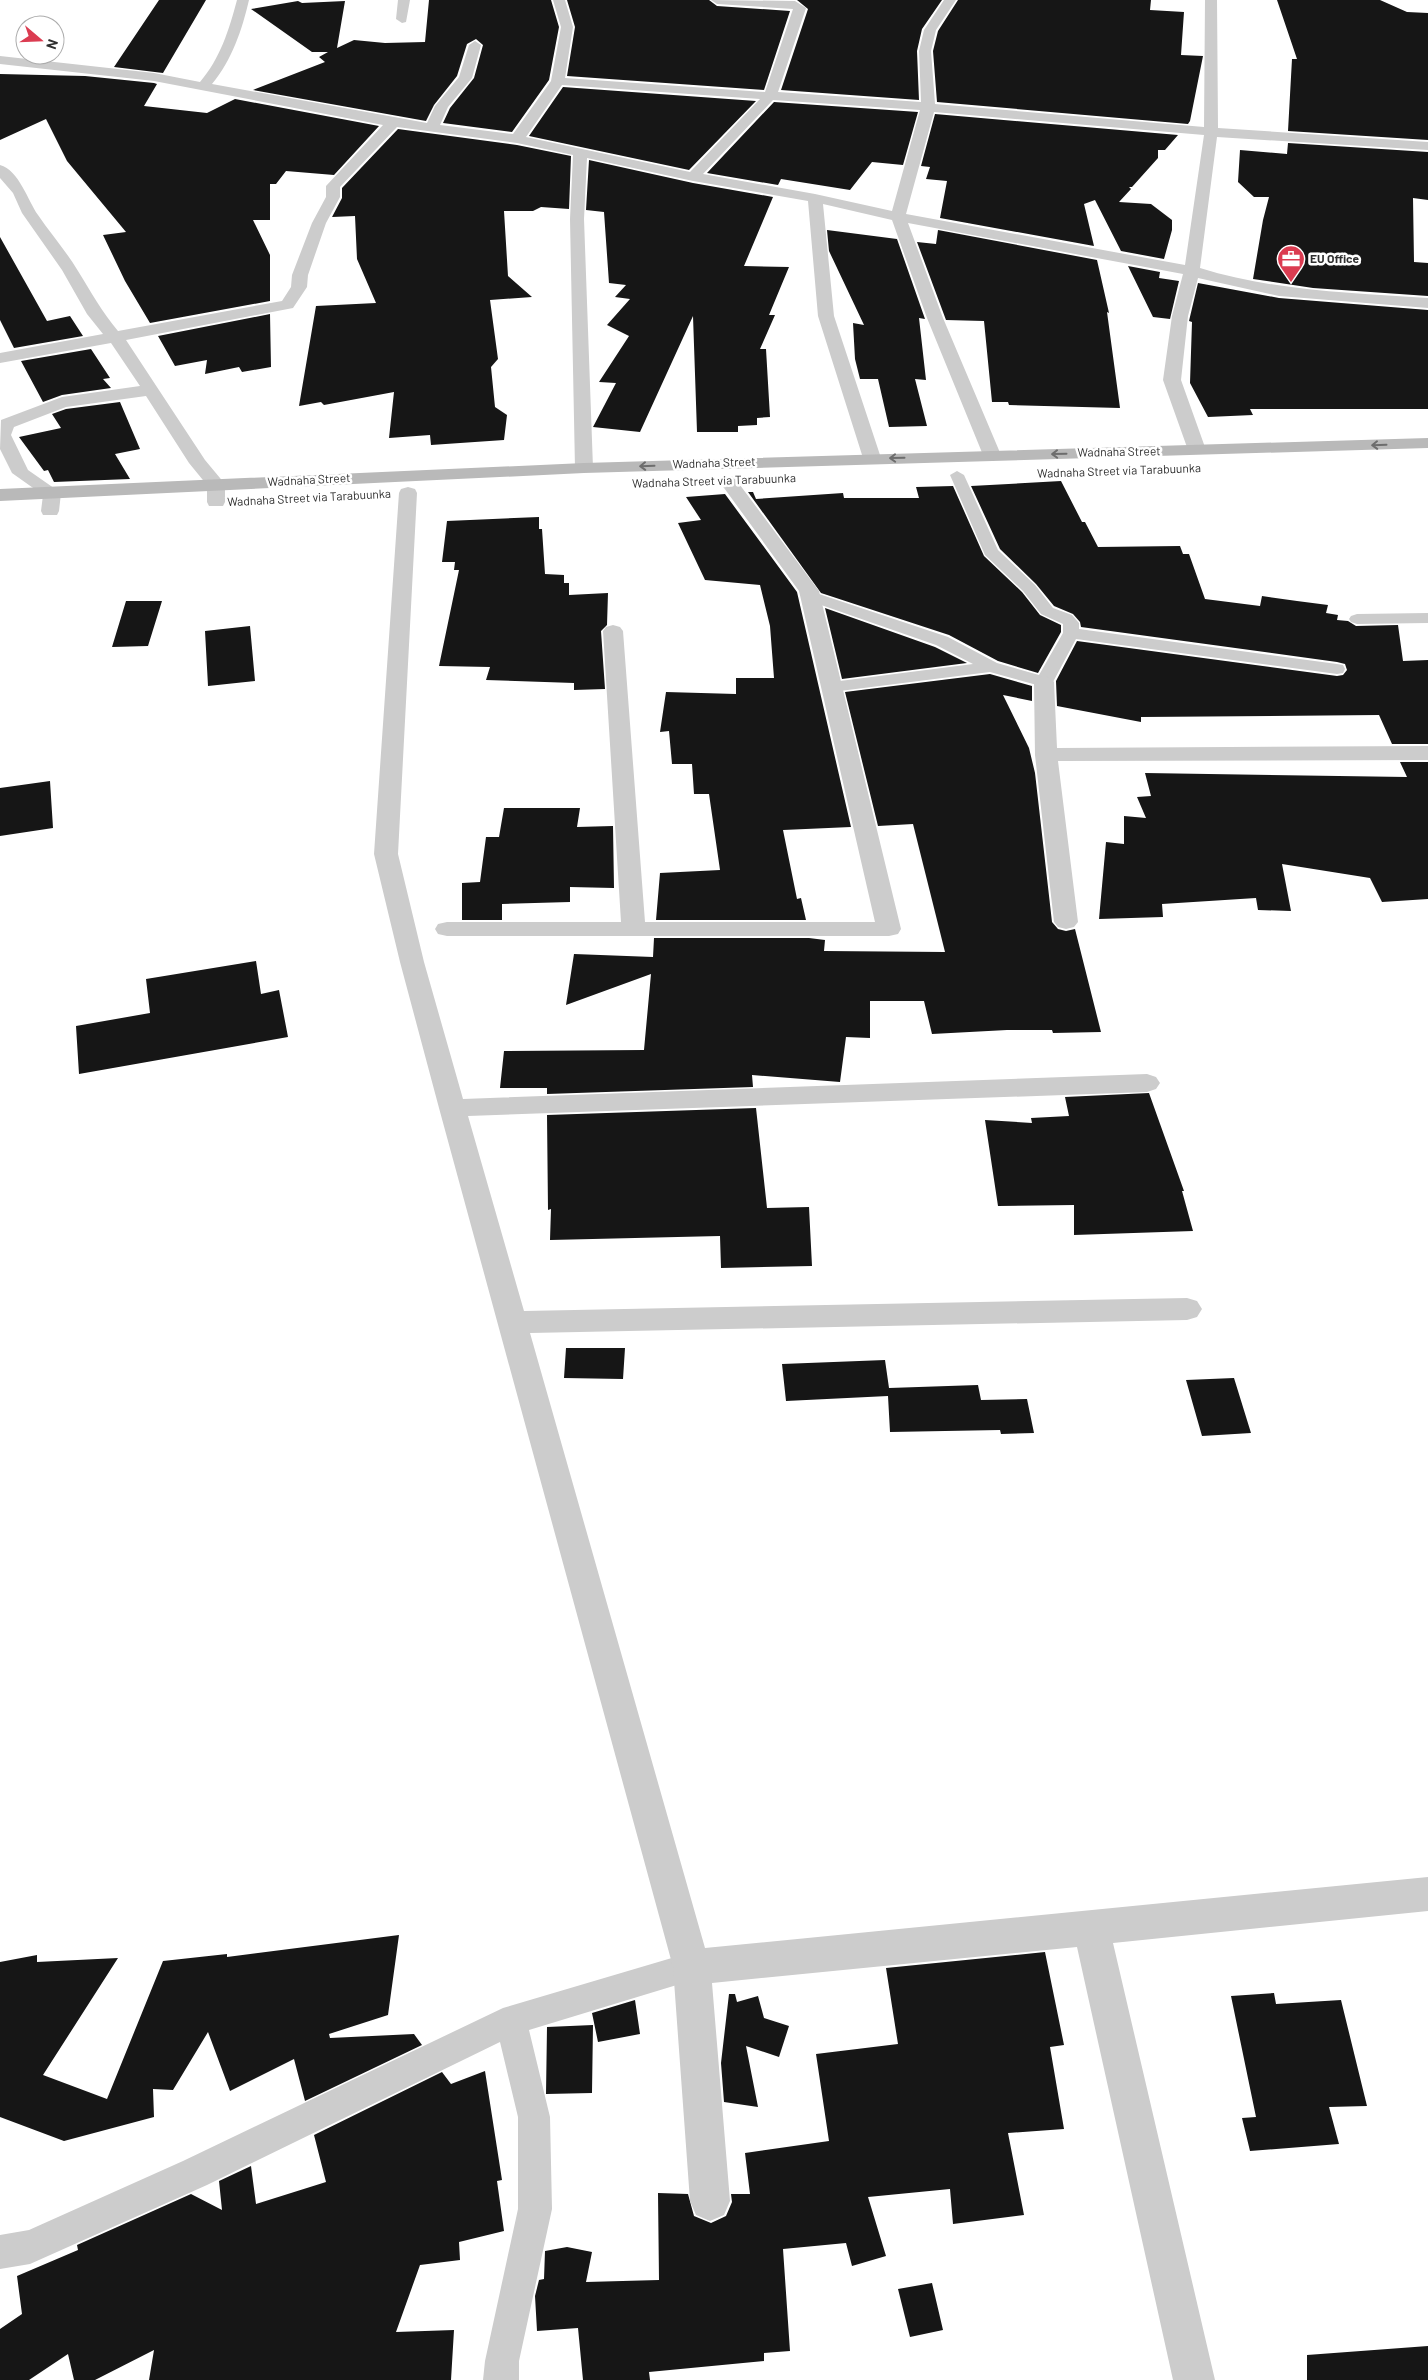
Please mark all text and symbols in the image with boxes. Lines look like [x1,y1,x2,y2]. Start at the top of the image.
north arrow [15,15,65,65]
text: N [43,37,62,52]
office icon: EU Office [1276,244,1306,283]
place label: EU Office [1310,251,1359,265]
one-way arrow [1372,440,1388,450]
street label: Wadnaha Street [1077,443,1161,459]
one-way arrow [1052,449,1068,458]
one-way arrow [889,453,905,462]
street label: Wadnaha Street [672,454,756,470]
street label: Wadnaha Street via Tarabuunka [1037,460,1201,480]
one-way arrow [639,461,655,470]
street label: Wadnaha Street [267,470,351,488]
street label: Wadnaha Street via Tarabuunka [632,470,796,490]
street label: Wadnaha Street via Tarabuunka [227,486,391,508]

